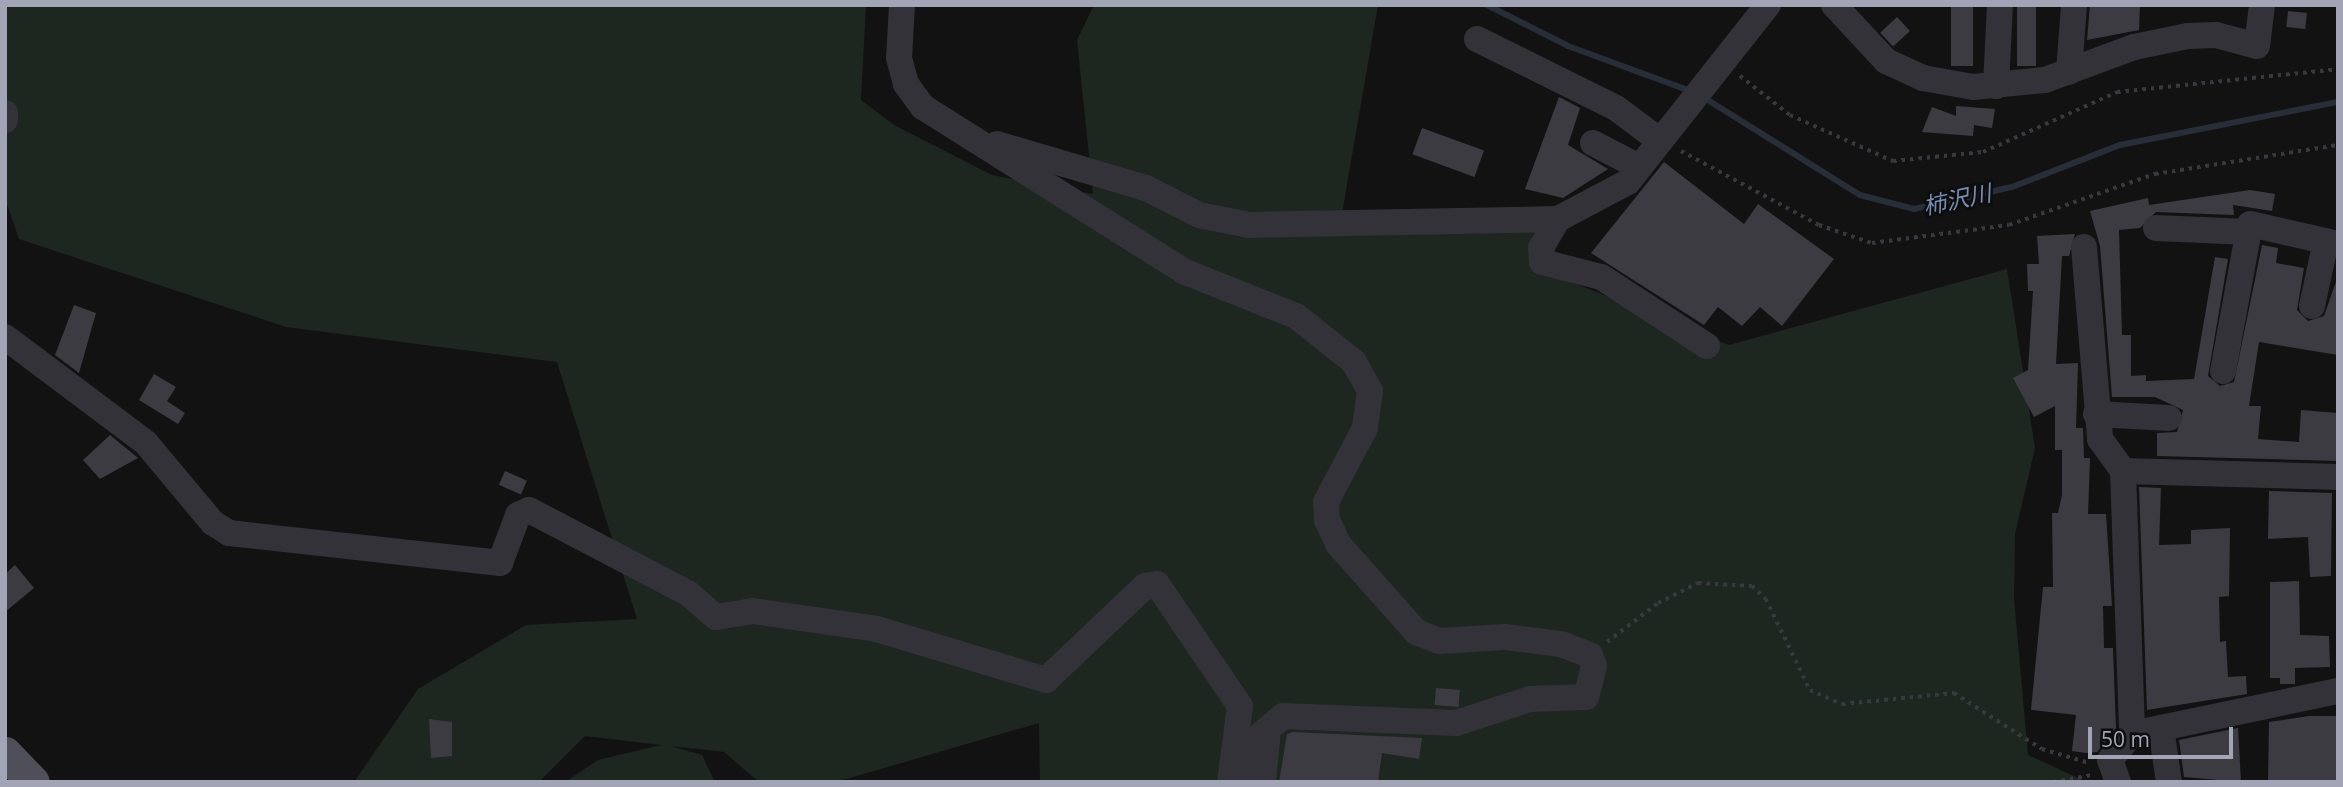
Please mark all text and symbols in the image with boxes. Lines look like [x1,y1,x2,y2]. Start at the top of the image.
water label: 柿沢川 [1920,178,1994,220]
scale bar [2091,714,2236,758]
text: 50 m [2101,725,2150,753]

